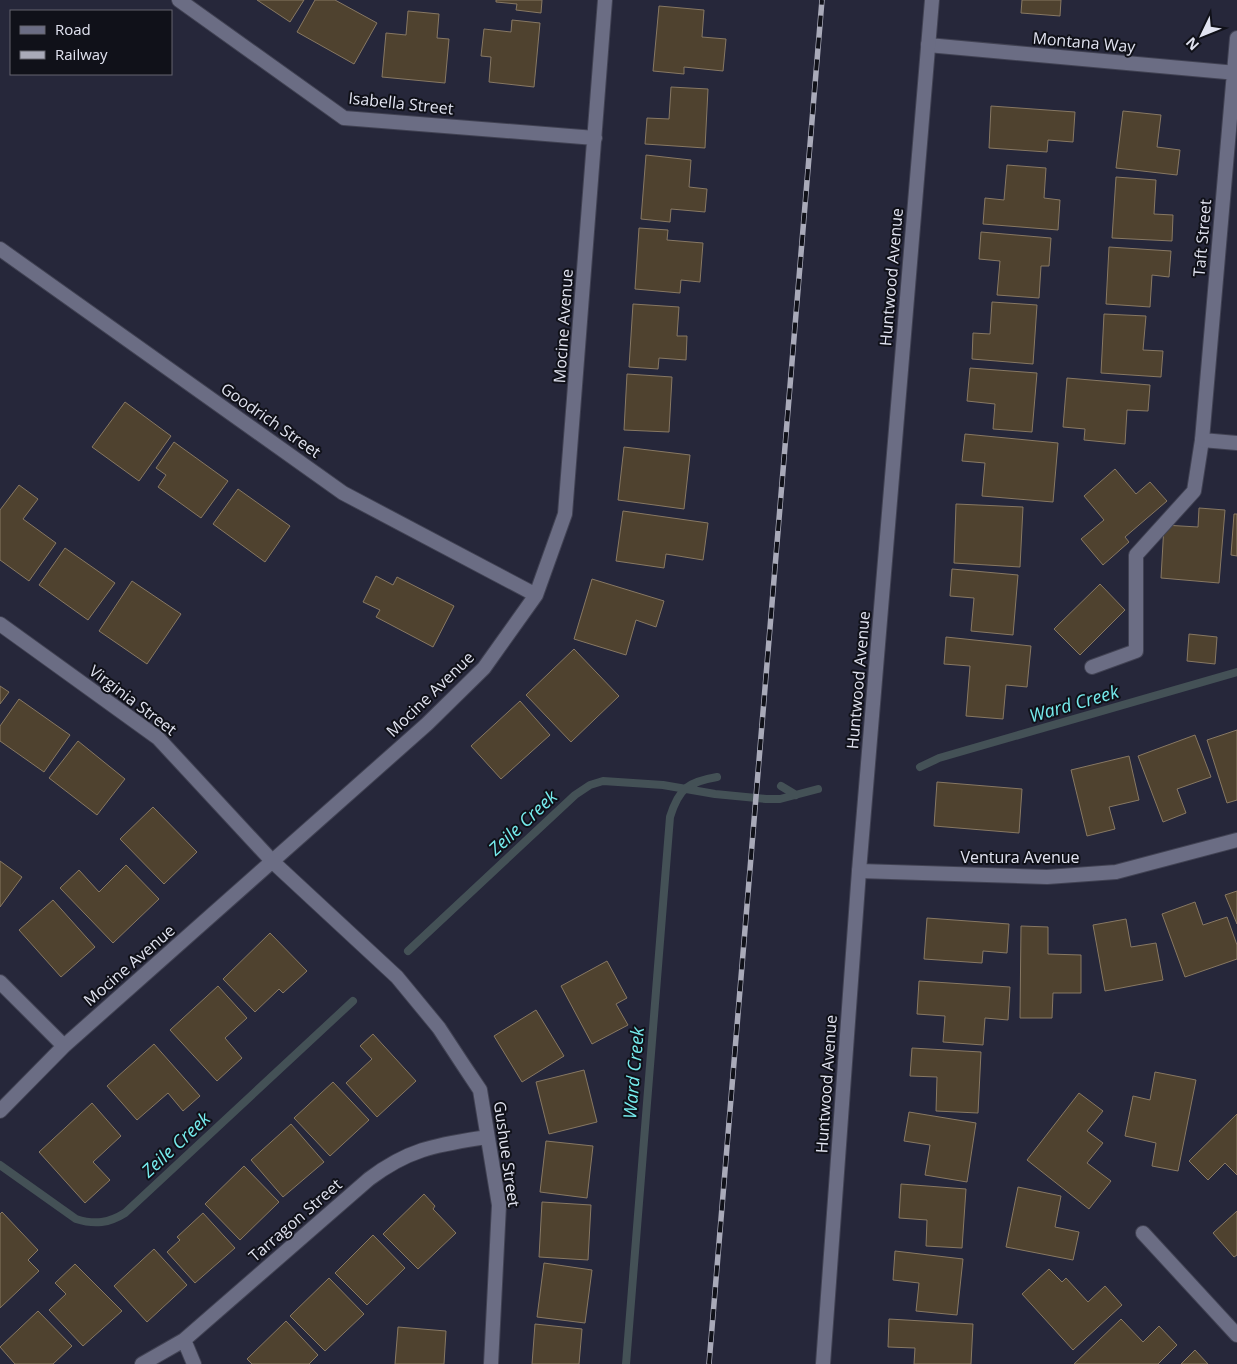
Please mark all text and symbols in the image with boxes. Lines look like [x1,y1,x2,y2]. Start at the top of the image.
legend [10,10,172,75]
north arrow [1177,10,1227,60]
text: Road [55,19,91,39]
street label: Montana Way [1032,27,1137,58]
text: N [1181,34,1203,55]
text: Railway [55,44,108,64]
street label: Isabella Street [347,87,455,119]
street label: Taft Street [1188,198,1216,278]
street label: Huntwood Avenue [874,207,908,347]
street label: Mocine Avenue [548,268,578,384]
street label: Goodrich Street [217,377,326,463]
street label: Huntwood Avenue [841,610,875,750]
street label: Mocine Avenue [381,646,479,742]
street label: Virginia Street [85,660,182,740]
water label: Ward Creek [1026,678,1122,727]
water label: Zeile Creek [482,783,563,861]
street label: Ventura Avenue [960,846,1080,868]
street label: Mocine Avenue [79,919,179,1011]
street label: Huntwood Avenue [810,1014,842,1154]
water label: Ward Creek [617,1025,649,1120]
street label: Gushue Street [489,1100,525,1209]
water label: Zeile Creek [135,1105,216,1183]
street label: Tarragon Street [244,1173,346,1267]

